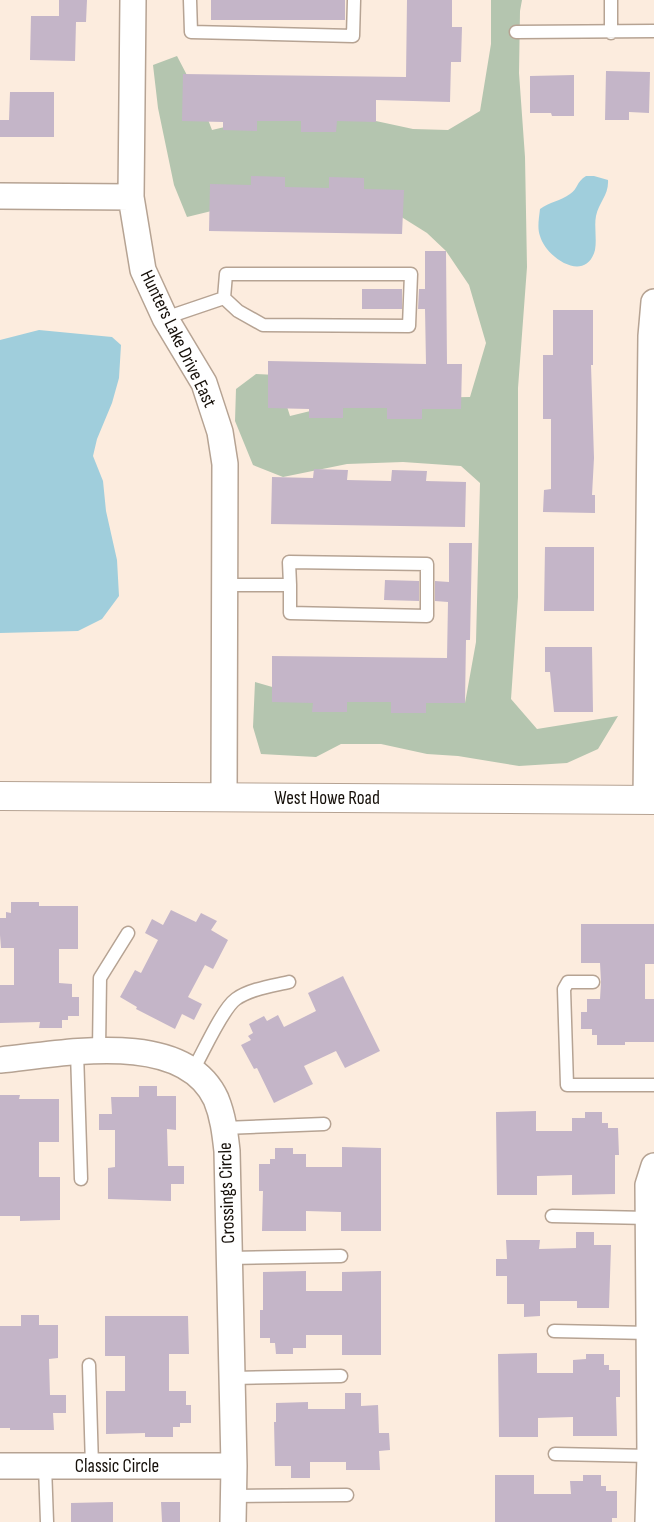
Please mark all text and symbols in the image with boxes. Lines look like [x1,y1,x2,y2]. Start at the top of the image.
street label: Hunters Lake Drive East [135,267,221,412]
street label: West Howe Road [274,787,380,810]
street label: Crossings Circle [214,1142,240,1244]
street label: Classic Circle [75,1455,159,1478]

